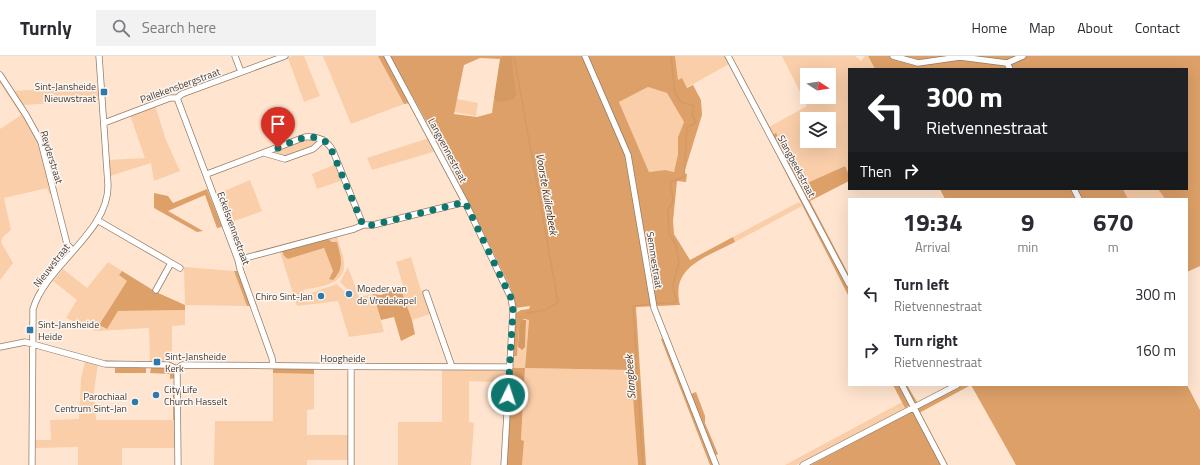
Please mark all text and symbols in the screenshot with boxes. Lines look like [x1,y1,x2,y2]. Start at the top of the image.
search box [96,10,376,46]
text: Turnly [20,13,72,42]
text: Search here [142,16,216,39]
icon: search [110,17,132,39]
text: Home [972,17,1007,38]
text: Map [1029,17,1055,38]
text: About [1077,17,1113,38]
text: Contact [1135,17,1180,38]
street label: Pallekensbergstraat [138,64,223,107]
north arrow [800,68,836,104]
map controls [800,68,836,148]
text: 300 m [926,75,1003,118]
place label: Sint-Jansheide Nieuwstraat [35,79,96,106]
icon: left [860,84,912,136]
marker: Sint-Jansheide Nieuwstraat [99,87,109,97]
pin [261,107,295,148]
button: layers [800,112,836,148]
icon: arrive [267,113,289,135]
text: Rietvennestraat [926,114,1048,141]
street label: Langvennestraat [424,115,471,186]
street label: Reyderstraat [36,129,67,186]
street label: Slangbeekstraat [774,132,819,200]
water label: Voorste Kuilenbeek [532,152,562,237]
text: Then [860,160,892,183]
icon: right [900,160,922,182]
street label: Eckelsvennestraat [213,189,254,267]
text: 19:34 [903,204,963,240]
text: 9 [1021,204,1035,240]
text: 670 [1093,204,1133,240]
street label: Semmestraat [643,231,666,290]
text: Arrival [915,237,950,257]
text: min [1017,237,1038,257]
text: m [1108,237,1119,257]
street label: Nieuwstraat [29,240,74,290]
text: Turn left [894,273,949,296]
place label: Moeder van de Vredekapel [357,281,416,308]
icon: left [860,283,882,305]
text: 300 m [1135,283,1176,306]
place label: Chiro Sint-Jan [256,289,313,304]
marker: Moeder van de Vredekapel [344,289,354,299]
marker: Chiro Sint-Jan [316,291,326,301]
text: Rietvennestraat [894,296,982,316]
place label: Sint-Jansheide Heide [38,317,99,344]
marker: Sint-Jansheide Heide [25,325,35,335]
text: Turn right [894,329,958,352]
icon: right [860,339,882,361]
text: 160 m [1135,339,1176,362]
place label: Sint-Jansheide Kerk [165,349,226,376]
street label: Hoogheide [320,351,366,366]
text: Rietvennestraat [894,352,982,372]
water label: Slangbeek [620,353,640,400]
marker: Sint-Jansheide Kerk [152,357,162,367]
position arrow [487,374,529,416]
place label: City Life Church Hasselt [164,382,228,409]
place label: Parochiaal Centrum Sint-Jan [55,389,127,416]
marker: City Life Church Hasselt [151,390,161,400]
marker: Parochiaal Centrum Sint-Jan [130,397,140,407]

